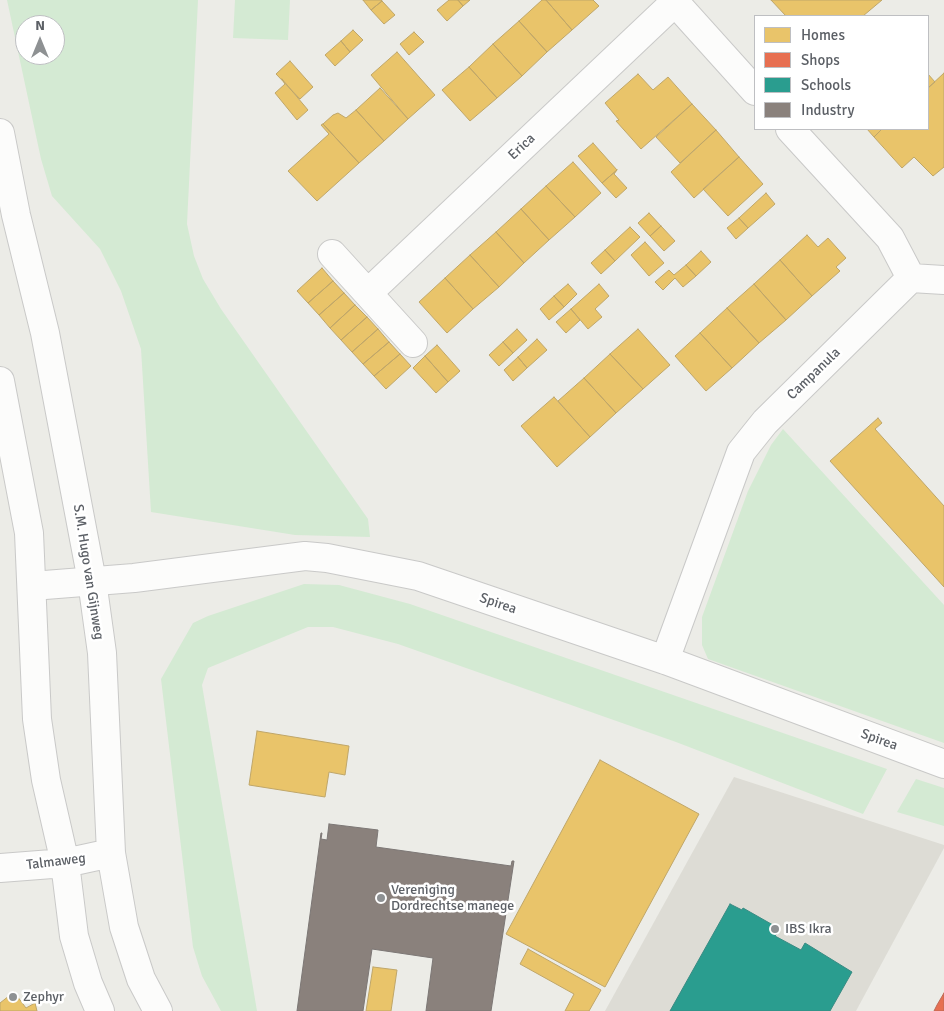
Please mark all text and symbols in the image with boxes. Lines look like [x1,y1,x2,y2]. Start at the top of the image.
north arrow [15,15,65,65]
legend [754,15,929,130]
text: N [35,17,45,34]
text: Homes [801,26,845,44]
text: Shops [801,51,840,69]
text: Schools [801,76,851,94]
text: Industry [801,101,854,119]
street label: Erica [505,130,539,164]
street label: Campanula [784,344,844,404]
street label: S.M. Hugo van Gijnweg [69,503,107,641]
street label: Spirea [477,590,519,618]
street label: Spirea [858,726,900,754]
street label: Talmaweg [25,850,87,874]
place label: Vereniging Dordrechtse manege [391,882,514,914]
marker: Vereniging Dordrechtse manege [375,892,387,904]
place label: IBS Ikra [785,921,832,937]
marker: IBS Ikra [769,923,781,935]
place label: Zephyr [23,989,64,1005]
marker: Zephyr [7,991,19,1003]

